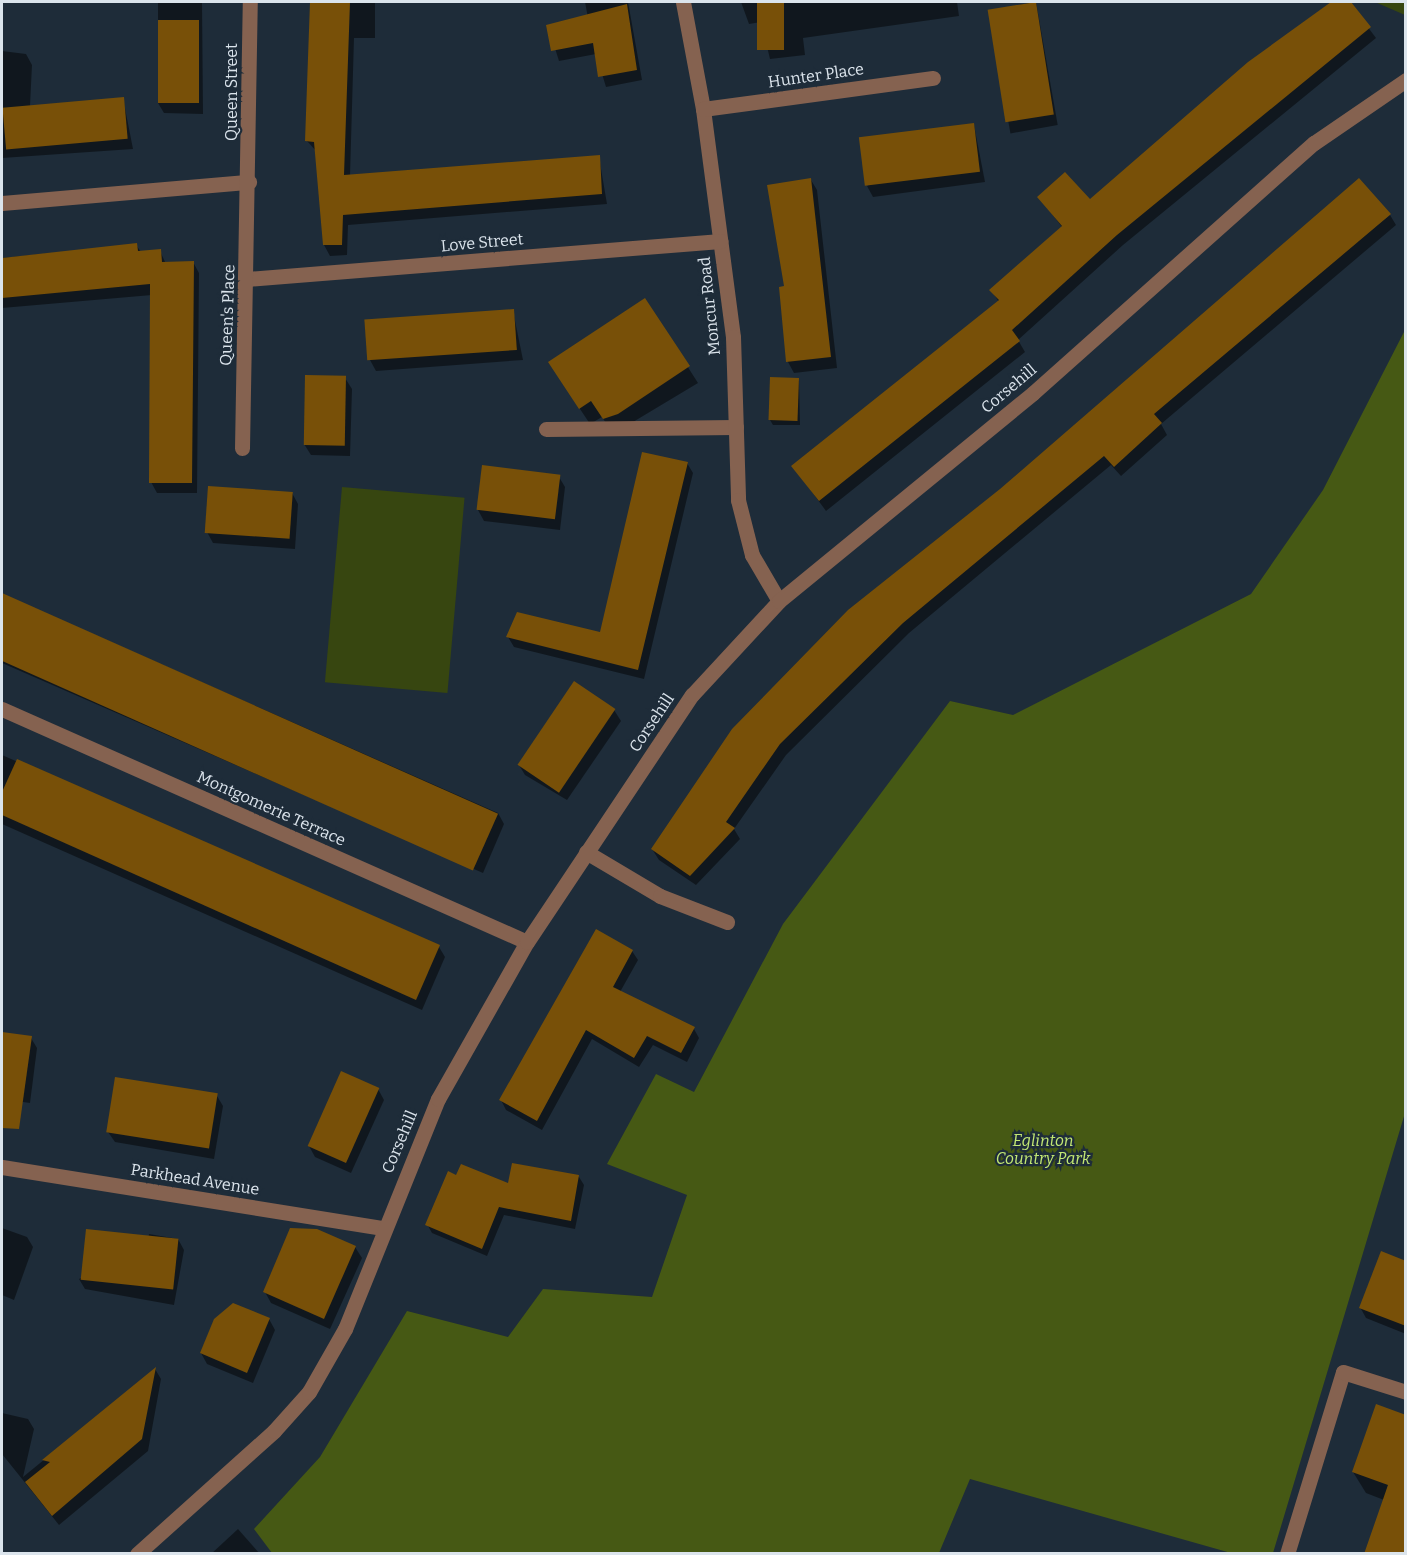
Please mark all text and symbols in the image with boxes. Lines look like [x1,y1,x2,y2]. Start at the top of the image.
street label: Queen Street [222,43,242,141]
street label: Hunter Place [767,60,865,92]
street label: Love Street [440,230,524,256]
street label: Moncur Road [695,256,725,356]
street label: Queen's Place [217,264,239,366]
street label: Corsehill [977,360,1041,418]
street label: Corsehill [626,690,678,756]
street label: Montgomerie Terrace [194,768,348,850]
street label: Corsehill [378,1108,422,1176]
park label: Eglinton Country Park [996,1131,1090,1169]
street label: Parkhead Avenue [129,1160,261,1200]

